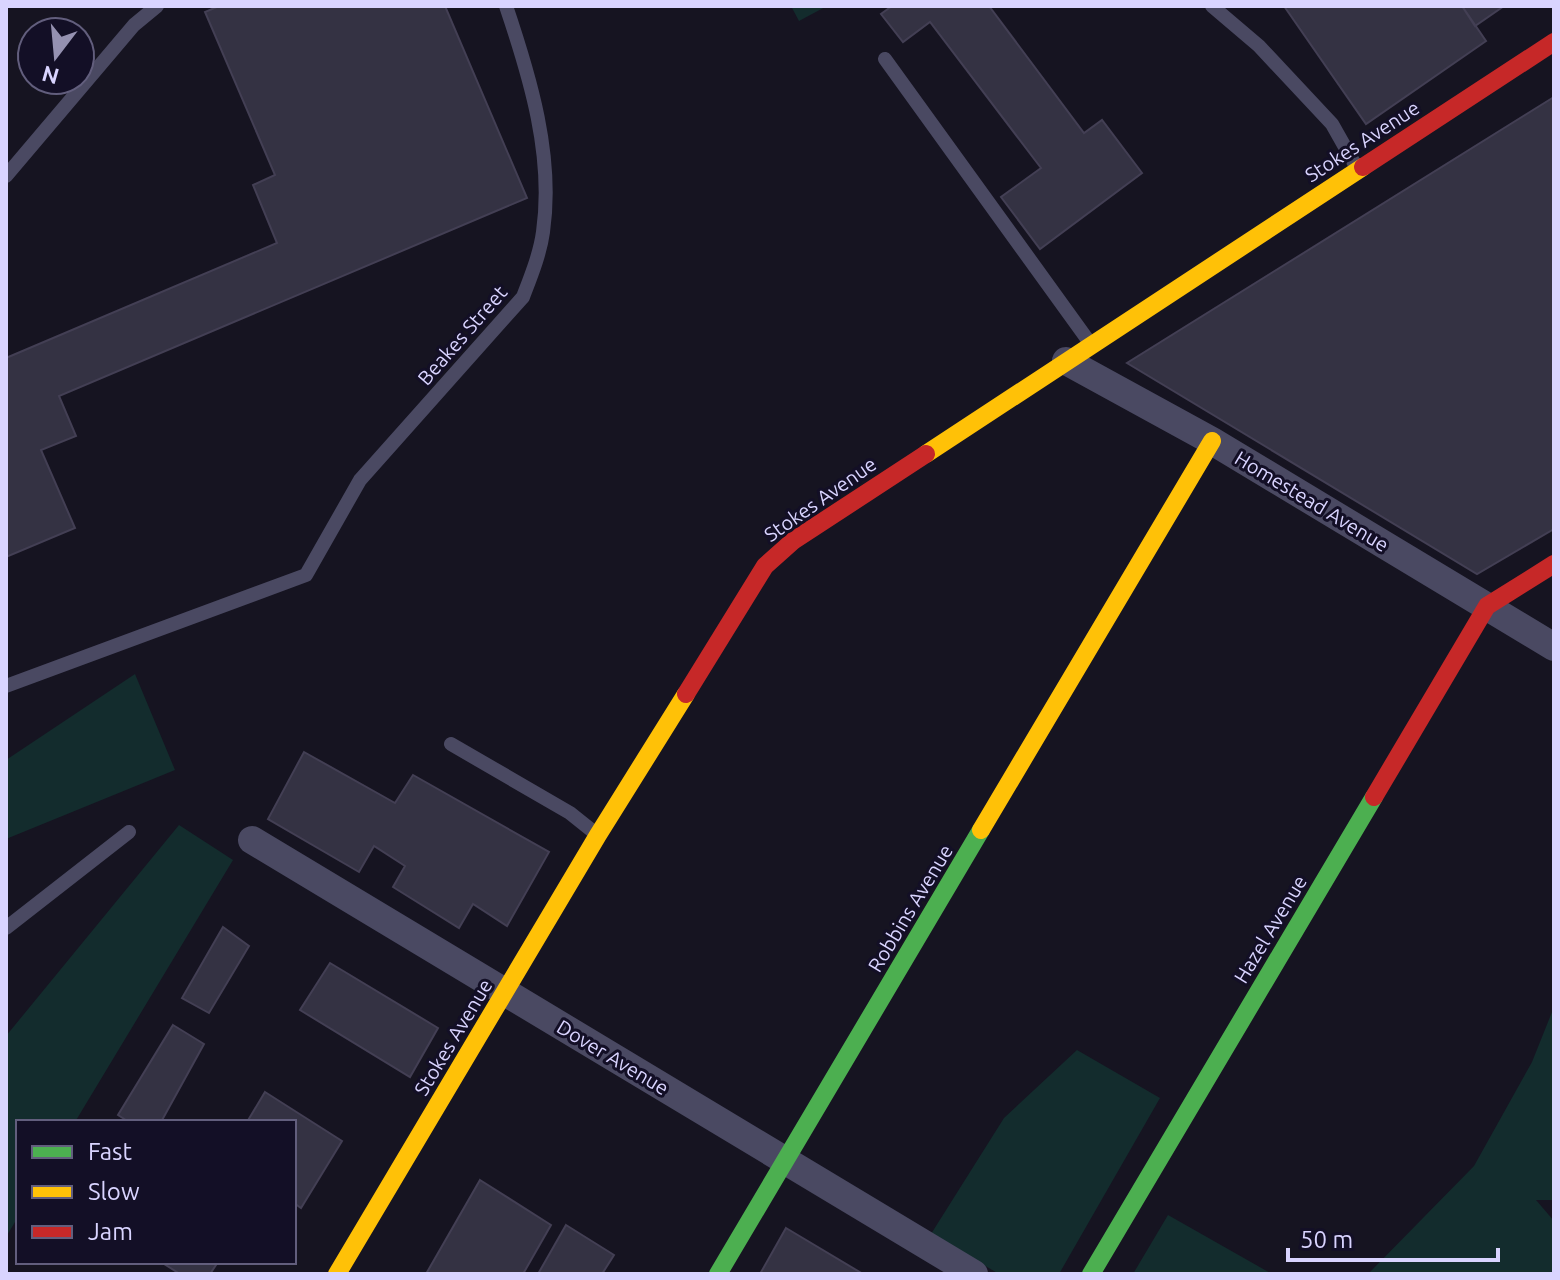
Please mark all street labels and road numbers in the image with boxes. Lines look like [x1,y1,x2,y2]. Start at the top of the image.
street label: Stokes Avenue [1301,96,1423,186]
street label: Beakes Street [413,281,511,389]
street label: Homestead Avenue [1231,446,1393,556]
street label: Stokes Avenue [760,452,880,546]
street label: Robbins Avenue [863,840,957,976]
street label: Hazel Avenue [1229,871,1311,987]
street label: Stokes Avenue [409,975,497,1099]
street label: Dover Avenue [553,1015,673,1099]

